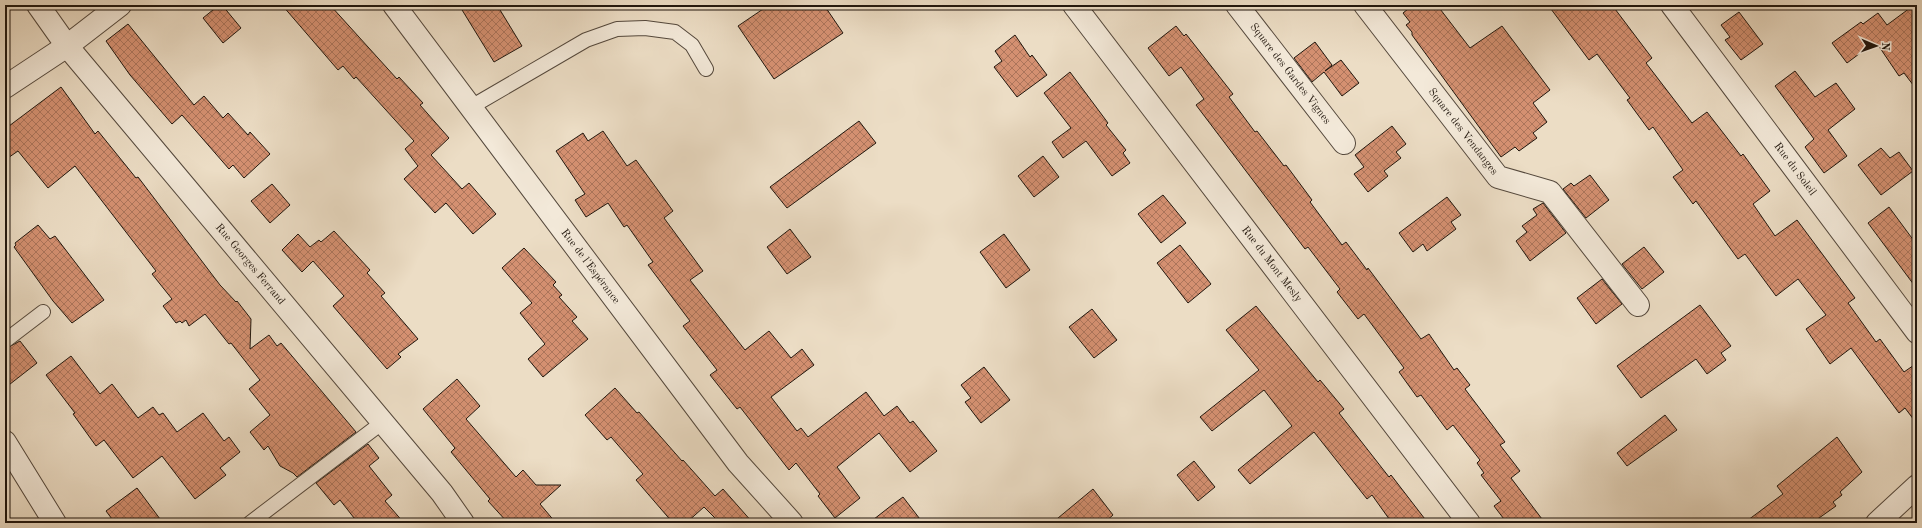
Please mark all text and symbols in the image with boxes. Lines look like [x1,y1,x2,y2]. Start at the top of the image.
street label: Square des Gardes Vignes [1248,21,1333,126]
north arrow [1856,26,1896,66]
text: N [1879,42,1890,51]
street label: Square des Vendanges [1426,86,1500,177]
street label: Rue du Soleil [1772,141,1818,198]
street label: Rue Georges Ferrand [213,222,287,307]
street label: Rue du Mont Mesly [1239,224,1304,304]
street label: Rue de l'Espérance [559,227,622,306]

